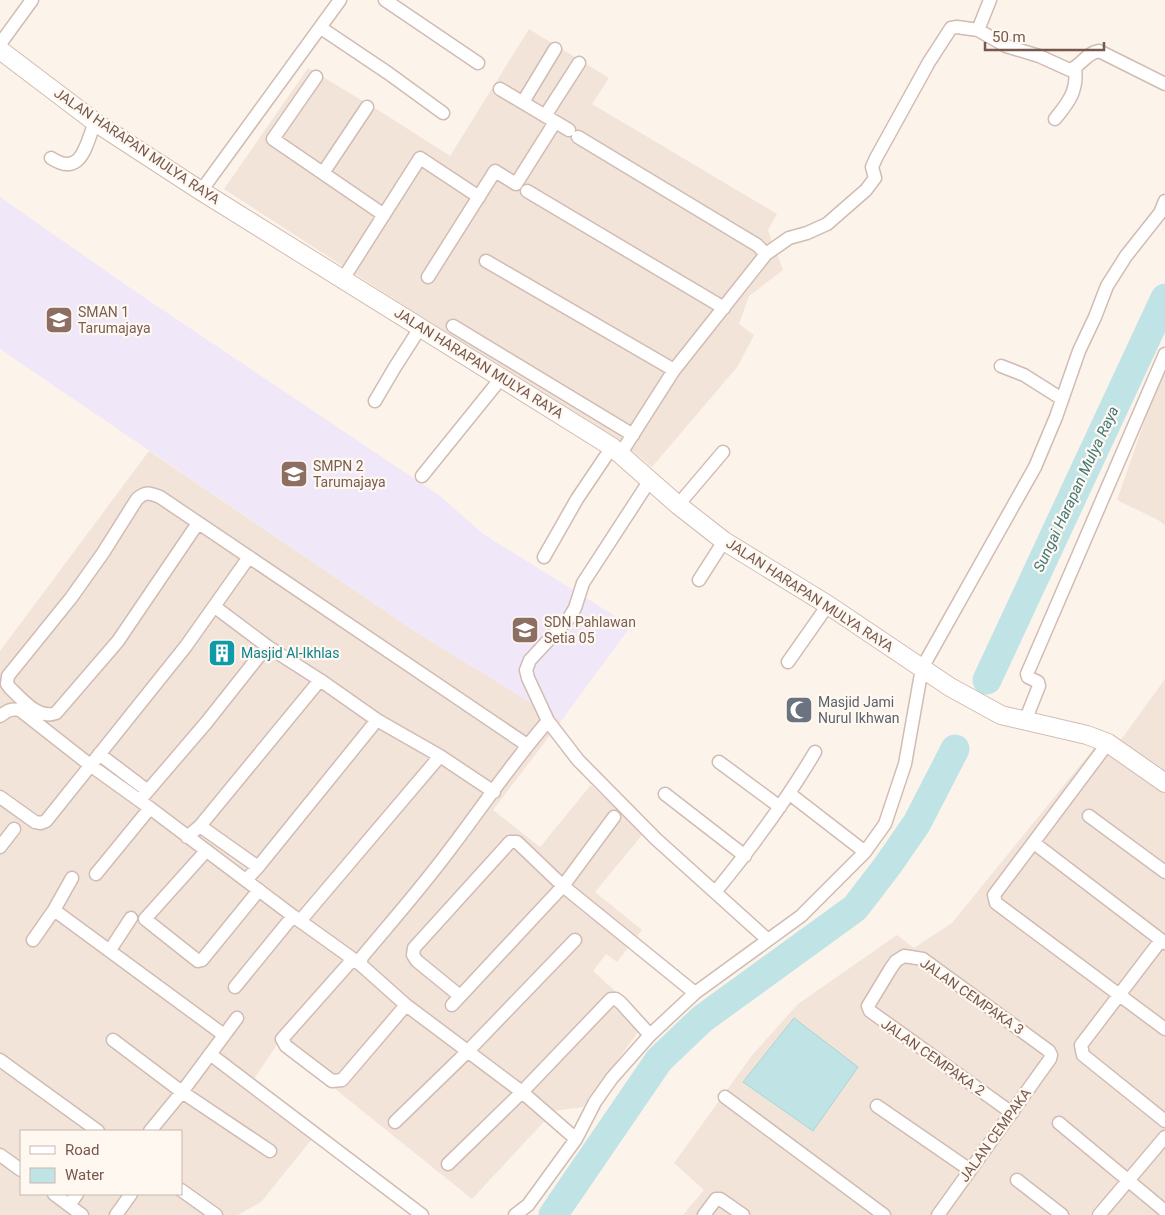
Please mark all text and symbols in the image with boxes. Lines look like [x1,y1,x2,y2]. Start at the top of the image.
scale bar [985,20,1104,52]
text: 50 m [992,28,1026,46]
street label: JALAN HARAPAN MULYA RAYA [51,85,223,207]
place label: SMAN 1 Tarumajaya [78,304,151,336]
street label: JALAN HARAPAN MULYA RAYA [392,304,566,422]
school or university icon: SMAN 1 Tarumajaya [44,305,74,335]
water label: Sungai Harapan Mulya Raya [1030,403,1122,575]
place label: SMPN 2 Tarumajaya [313,458,386,490]
school or university icon: SMPN 2 Tarumajaya [279,459,309,489]
street label: JALAN HARAPAN MULYA RAYA [723,535,897,655]
place label: SDN Pahlawan Setia 05 [544,614,636,646]
school or university icon: SDN Pahlawan Setia 05 [510,615,540,645]
building icon: Masjid Al-Ikhlas [207,638,237,668]
place label: Masjid Al-Ikhlas [241,645,339,661]
place label: Masjid Jami Nurul Ikhwan [818,694,900,726]
mosque icon: Masjid Jami Nurul Ikhwan [784,695,814,725]
street label: JALAN CEMPAKA 3 [917,954,1027,1038]
street label: JALAN CEMPAKA 2 [878,1015,988,1099]
street label: JALAN CEMPAKA [956,1085,1034,1185]
legend [20,1130,182,1195]
text: Road [65,1141,99,1159]
text: Water [65,1166,104,1184]

